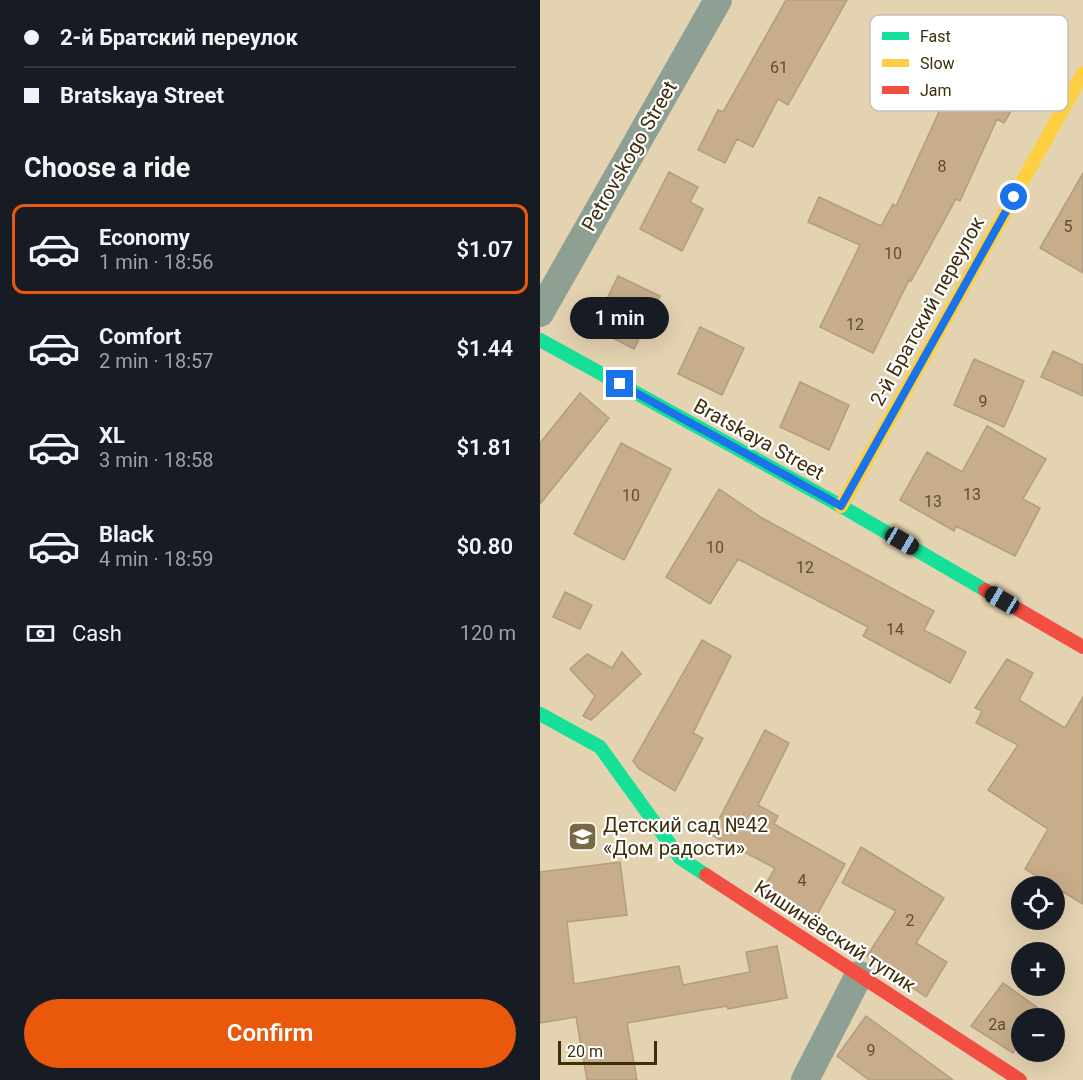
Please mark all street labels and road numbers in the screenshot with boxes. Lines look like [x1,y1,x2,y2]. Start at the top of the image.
street label: Petrovskogo Street [576,77,682,235]
street label: 2-й Братский переулок [865,212,989,410]
street label: Bratskaya Street [690,393,828,485]
street label: Кишинёвский тупик [750,875,920,997]

